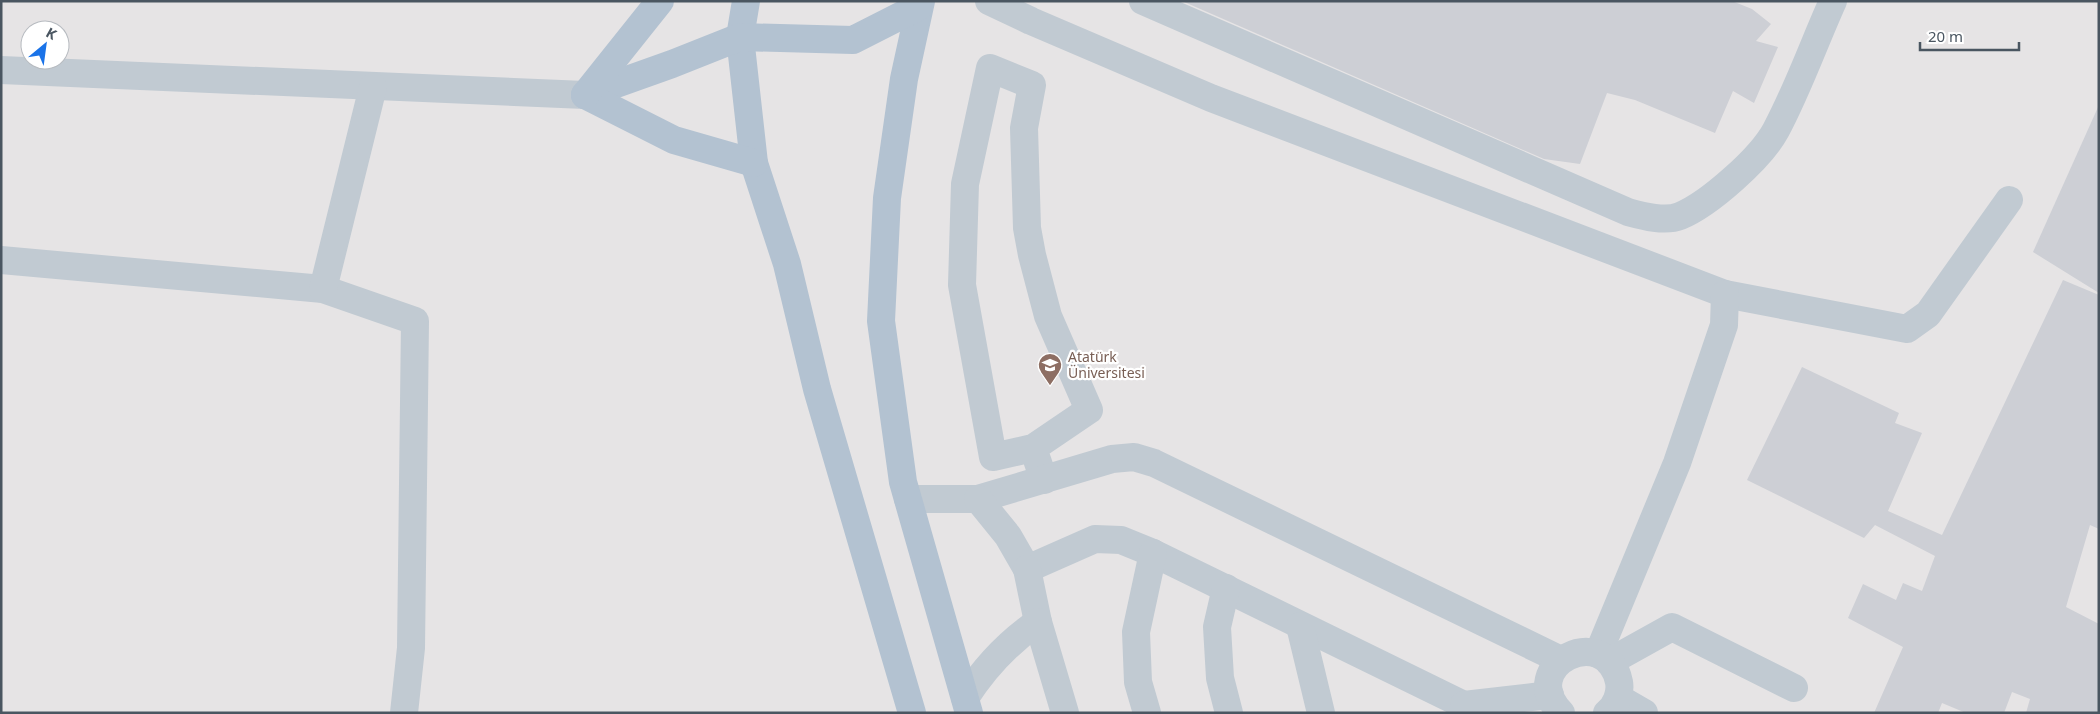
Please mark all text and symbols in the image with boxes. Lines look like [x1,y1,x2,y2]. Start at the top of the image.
north arrow [20,20,70,70]
scale bar [1920,20,2019,52]
text: K [43,23,61,44]
text: 20 m [1928,26,1963,46]
place label: Atatürk Üniversitesi [1068,347,1145,382]
school or university icon: Atatürk Üniversitesi [1037,352,1063,386]

